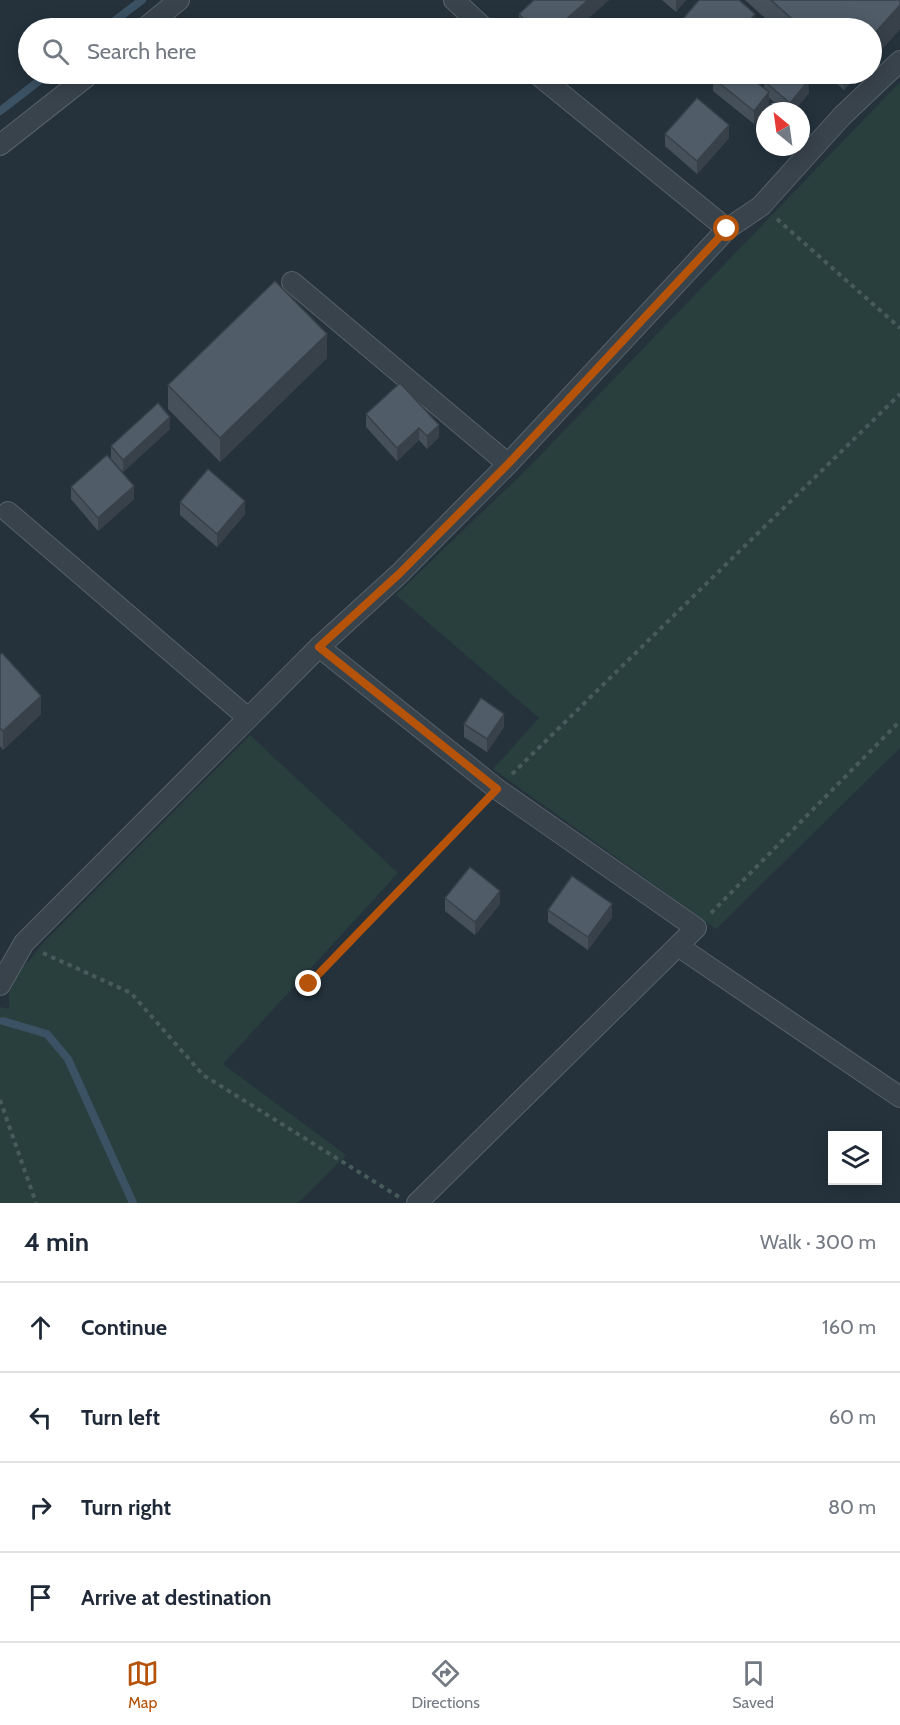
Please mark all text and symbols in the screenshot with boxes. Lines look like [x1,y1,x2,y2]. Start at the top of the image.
search box [18,18,882,84]
icon: search [39,35,72,68]
text: Search here [87,38,196,65]
north arrow [756,102,810,156]
route start [713,215,739,241]
route end [295,970,321,996]
map controls [828,1131,882,1185]
button: layers [828,1131,882,1185]
text: 4 min [24,1226,89,1258]
text: Walk · 300 m [760,1230,876,1254]
icon: ahead [24,1311,57,1344]
text: Continue [81,1314,167,1341]
text: 160 m [822,1315,876,1339]
icon: left [24,1401,57,1434]
text: Turn left [81,1404,160,1431]
text: 60 m [829,1405,876,1429]
icon: right [24,1491,57,1524]
text: Turn right [81,1494,171,1521]
text: 80 m [828,1495,876,1519]
icon: arrive [24,1581,57,1614]
text: Arrive at destination [81,1584,271,1611]
tab: Map [126,1657,159,1712]
tab: Directions [412,1657,480,1712]
tab: Saved [732,1657,774,1712]

